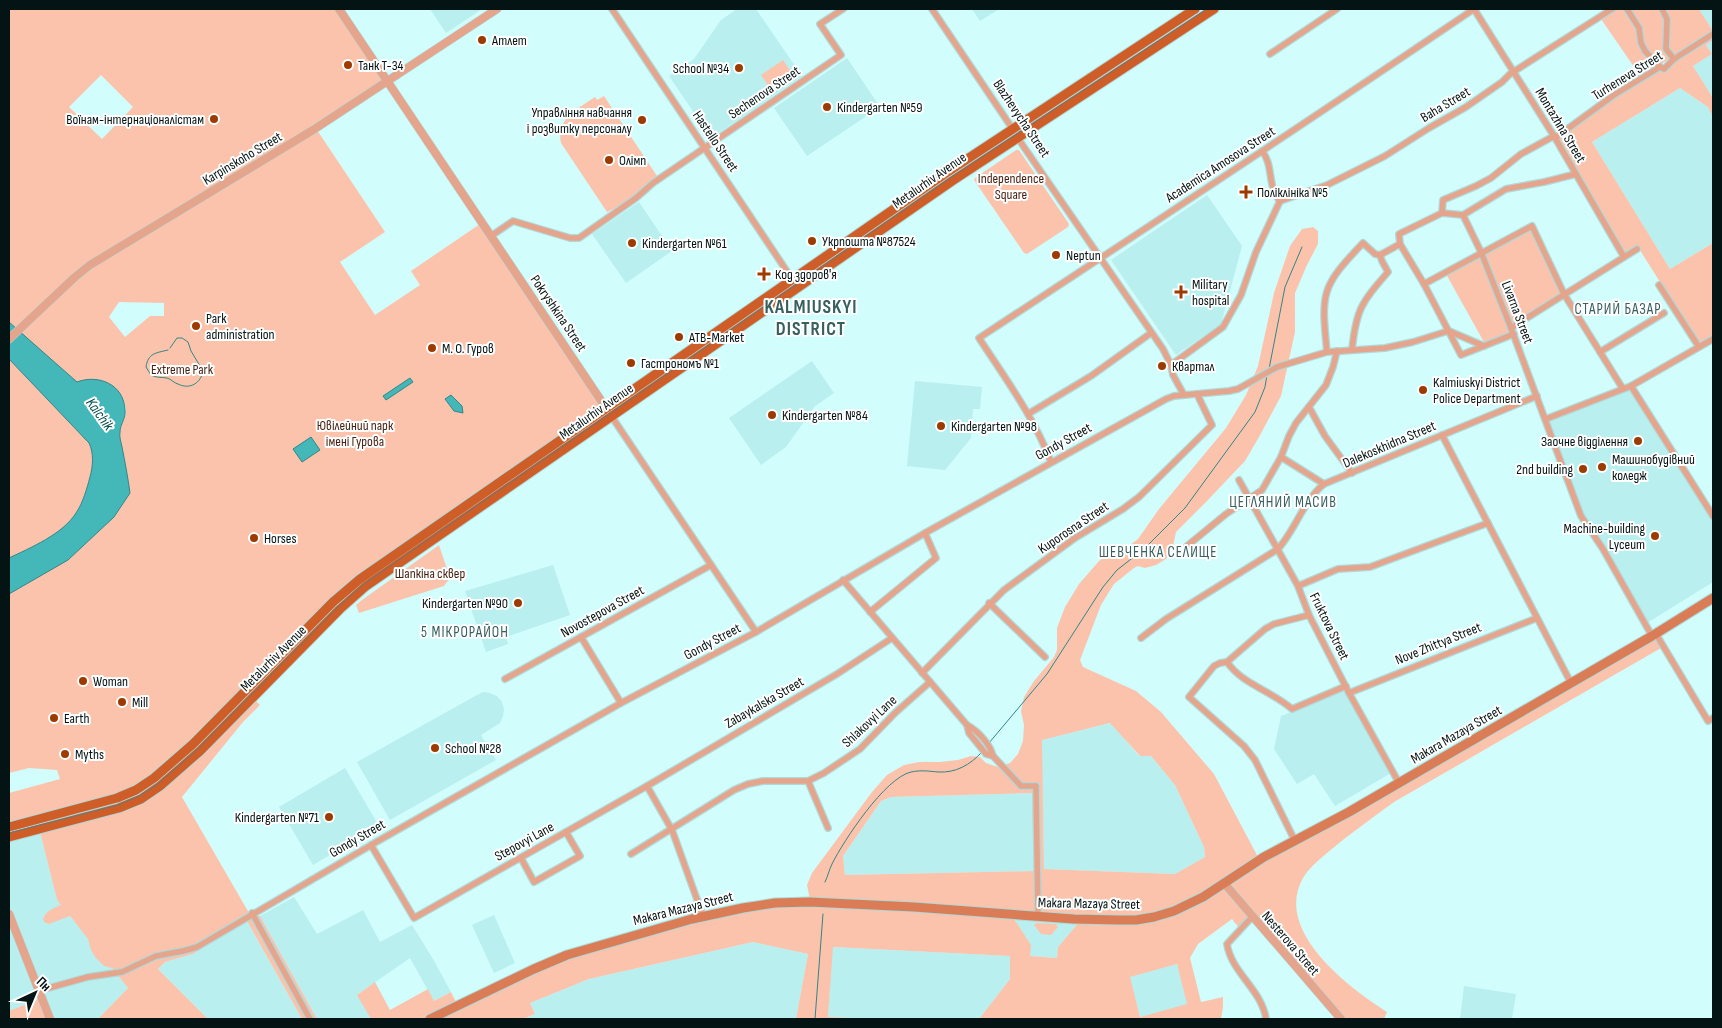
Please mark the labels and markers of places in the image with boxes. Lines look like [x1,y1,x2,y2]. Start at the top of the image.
place label: Атлет [491,32,527,49]
marker: Атлет [476,34,488,46]
place label: Танк Т-34 [358,57,404,74]
marker: Танк Т-34 [342,59,354,71]
place label: School №34 [673,60,729,77]
marker: School №34 [733,62,745,74]
place label: Kindergarten №59 [837,99,922,116]
marker: Kindergarten №59 [821,101,833,113]
place label: Управління навчання і розвитку персоналу [527,104,633,137]
place label: Воїнам-інтернаціоналістам [66,111,204,128]
marker: Воїнам-інтернаціоналістам [208,113,220,125]
marker: Управління навчання і розвитку персоналу [636,114,648,126]
place label: Олімп [619,152,646,169]
marker: Олімп [603,154,615,166]
place label: Поліклініка №5 [1257,184,1328,201]
marker: Поліклініка №5 [1239,185,1253,199]
place label: Укрпошта №87524 [822,233,916,250]
place label: Kindergarten №61 [642,235,727,252]
marker: Укрпошта №87524 [806,235,818,247]
marker: Kindergarten №61 [626,237,638,249]
place label: Neptun [1066,247,1101,264]
marker: Neptun [1050,249,1062,261]
place label: Код здоров'я [775,266,837,283]
marker: Код здоров'я [757,267,771,281]
place label: Military hospital [1192,276,1229,309]
marker: Military hospital [1174,285,1188,299]
place label: Park administration [206,310,275,343]
marker: Park administration [190,320,202,332]
place label: ATB-Market [688,329,744,346]
marker: ATB-Market [673,331,685,343]
place label: М. О. Гуров [442,340,494,357]
marker: М. О. Гуров [426,342,438,354]
place label: Гастрономъ №1 [641,355,719,372]
marker: Гастрономъ №1 [625,357,637,369]
place label: Квартал [1172,358,1215,375]
marker: Квартал [1156,360,1168,372]
place label: Kalmiuskyi District Police Department [1433,374,1521,407]
marker: Kalmiuskyi District Police Department [1417,384,1429,396]
place label: Kindergarten №84 [782,407,868,424]
marker: Kindergarten №84 [766,409,778,421]
place label: Kindergarten №98 [951,418,1037,435]
marker: Kindergarten №98 [935,420,947,432]
place label: Заочне відділення [1541,433,1628,450]
marker: Заочне відділення [1632,435,1644,447]
place label: Машинобудівний коледж [1612,451,1695,484]
place label: 2nd building [1516,461,1573,478]
marker: Машинобудівний коледж [1596,461,1608,473]
marker: 2nd building [1577,463,1589,475]
place label: Machine-building Lyceum [1563,520,1645,553]
place label: Horses [264,530,296,547]
marker: Machine-building Lyceum [1649,530,1661,542]
marker: Horses [248,532,260,544]
place label: Kindergarten №90 [422,595,508,612]
marker: Kindergarten №90 [512,597,524,609]
place label: Woman [93,673,128,690]
marker: Woman [77,675,89,687]
place label: Mill [132,694,148,711]
marker: Mill [116,696,128,708]
place label: Earth [64,710,89,727]
marker: Earth [48,712,60,724]
place label: School №28 [445,740,501,757]
marker: School №28 [429,742,441,754]
place label: Myths [75,746,104,763]
marker: Myths [59,748,71,760]
place label: Kindergarten №71 [235,809,319,826]
marker: Kindergarten №71 [323,811,335,823]

